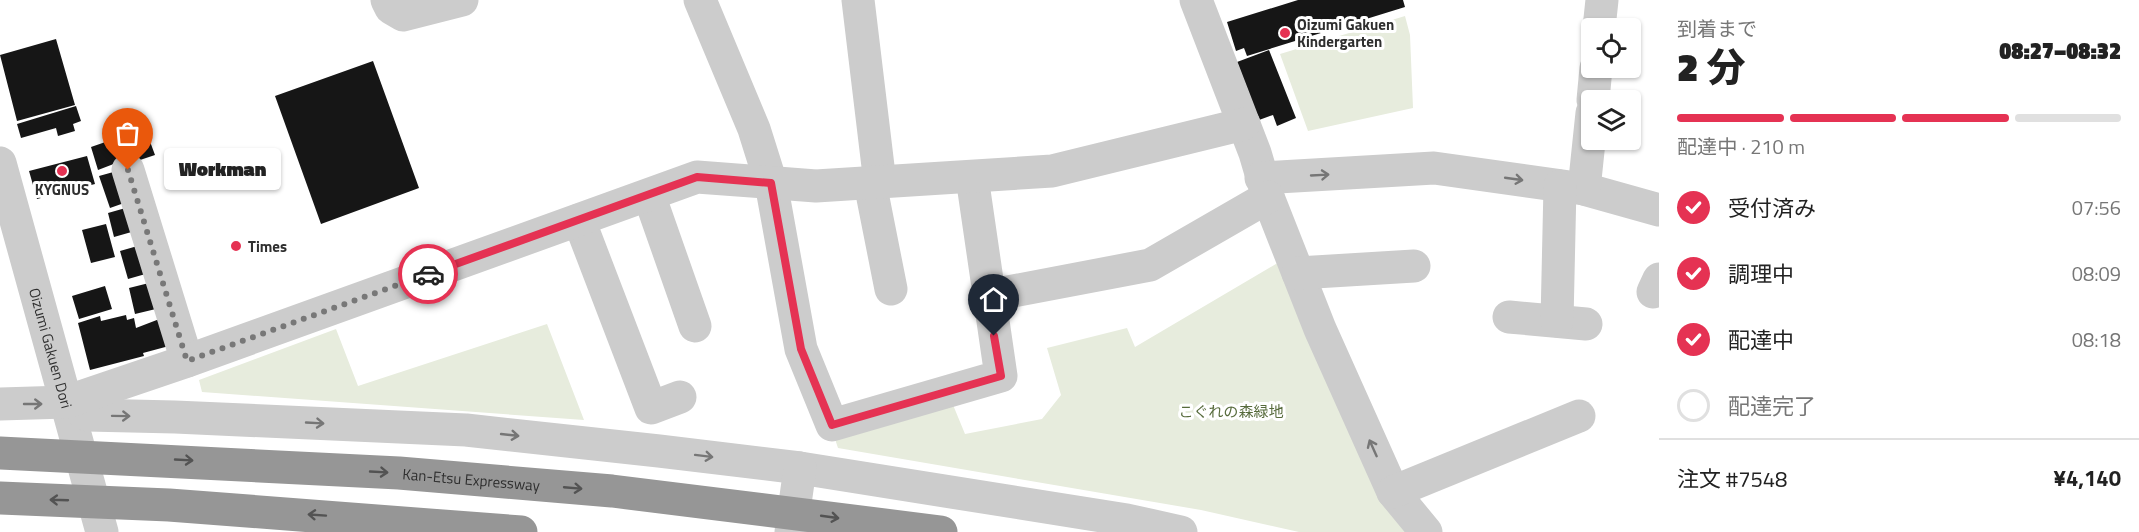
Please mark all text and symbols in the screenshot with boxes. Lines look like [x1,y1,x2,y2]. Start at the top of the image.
place label: Oizumi Gakuen Kindergarten [1297,13,1394,53]
text: 到着まで [1677,13,1757,44]
map controls [1581,18,1641,150]
button: locate [1581,18,1641,78]
marker: Oizumi Gakuen Kindergarten [1278,26,1292,40]
text: 08:27–08:32 [1999,34,2121,68]
text: 2 分 [1677,37,1746,96]
button: layers [1581,90,1641,150]
pin [102,108,153,170]
icon: bag [111,117,144,150]
text: 配達中 · 210 m [1677,131,1805,162]
callout: Workman [164,149,281,191]
text: Workman [179,153,266,184]
marker: KYGNUS [55,164,69,178]
one-way arrow [1309,169,1329,180]
one-way arrow [1503,174,1523,185]
place label: KYGNUS [35,178,89,201]
icon: check [1677,191,1710,224]
text: 受付済み [1728,191,1816,225]
text: 07:56 [2072,192,2121,223]
place label: Times [248,235,287,258]
marker: Times [229,239,243,253]
courier [398,244,458,304]
icon: check [1677,257,1710,290]
text: 調理中 [1728,257,1794,291]
icon: car [412,258,445,291]
text: 08:09 [2072,258,2121,289]
pin [968,274,1019,336]
icon: home [977,283,1010,316]
street label: Oizumi Gakuen Dori [24,285,79,411]
icon: check [1677,323,1710,356]
text: 配達中 [1728,323,1794,357]
text: 08:18 [2072,324,2121,355]
text: 配達完了 [1728,389,1816,423]
one-way arrow [23,398,43,410]
park label: こぐれの森緑地 [1178,400,1284,423]
one-way arrow [110,410,130,422]
one-way arrow [305,417,325,428]
one-way arrow [500,430,519,441]
one-way arrow [1367,439,1379,457]
one-way arrow [693,451,713,462]
one-way arrow [174,454,194,466]
text: ¥4,140 [2054,461,2121,495]
street label: Kan-Etsu Expressway [402,462,541,496]
text: 注文 #7548 [1677,462,1787,496]
one-way arrow [369,466,388,477]
one-way arrow [563,483,583,494]
one-way arrow [50,495,70,506]
one-way arrow [307,509,327,520]
one-way arrow [819,511,839,522]

